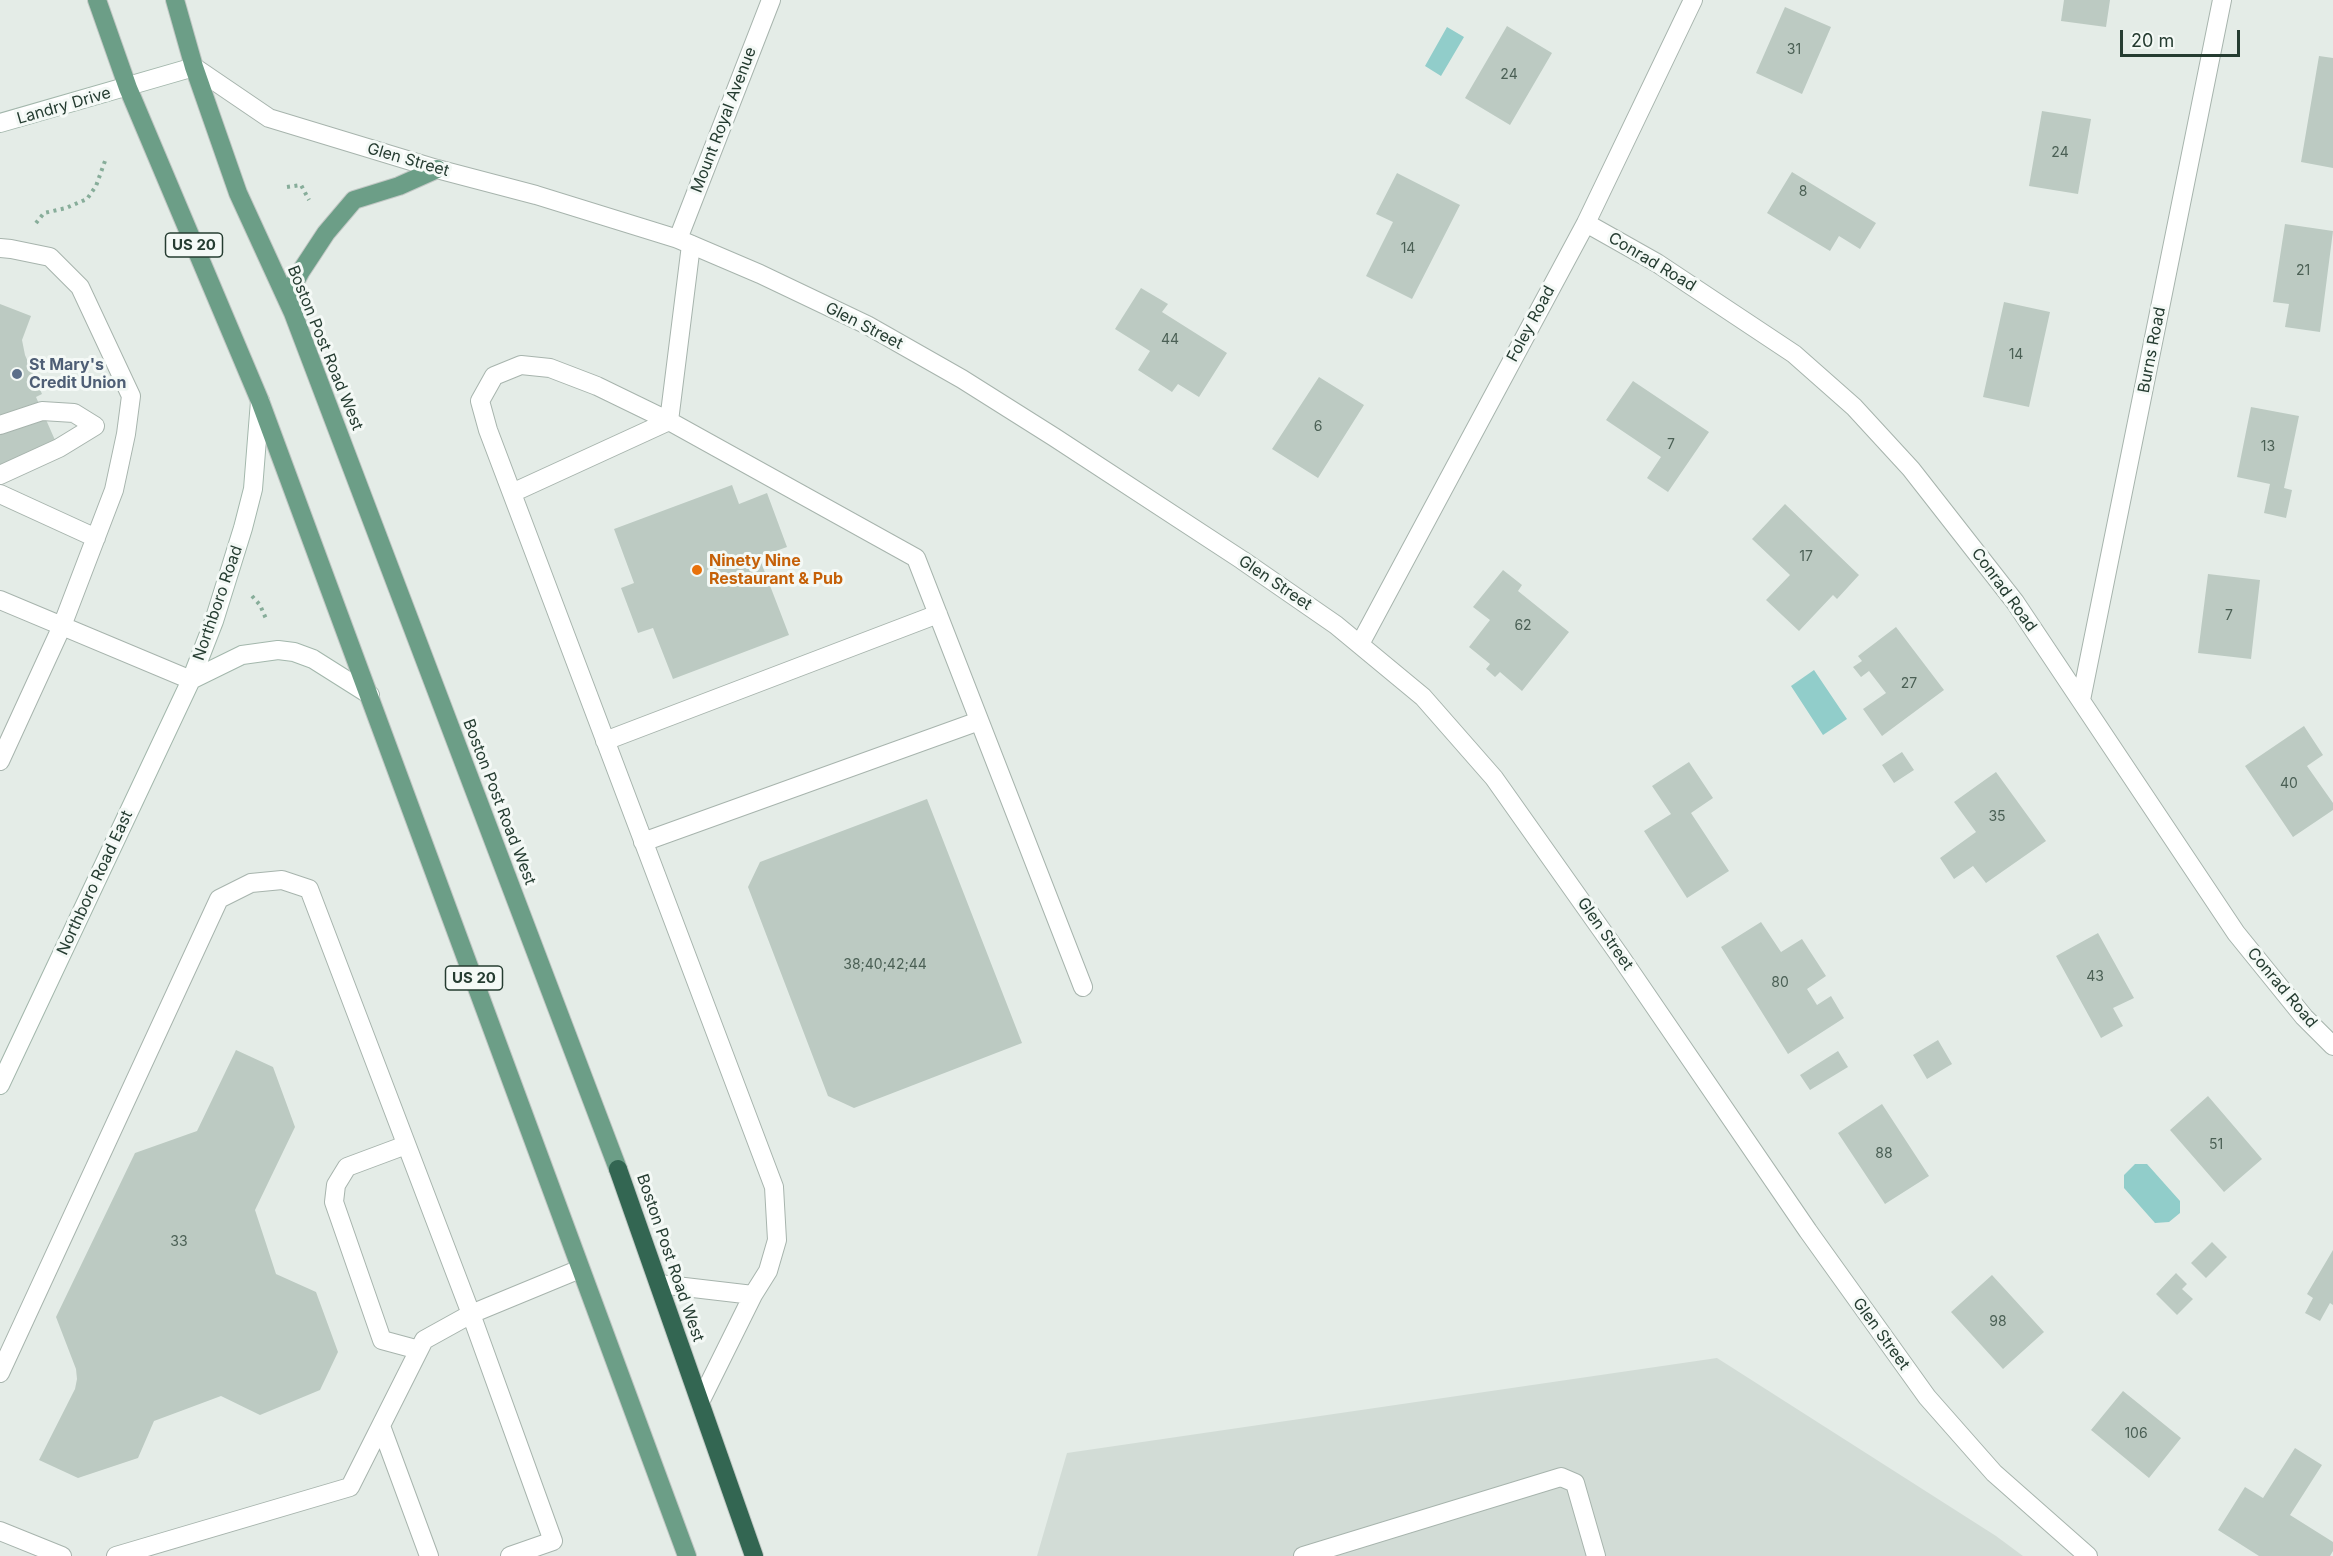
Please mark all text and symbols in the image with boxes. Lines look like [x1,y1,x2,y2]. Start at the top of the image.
scale bar [2123,18,2243,56]
text: 20 m [2131,30,2174,51]
house number: 31 [1787,42,1801,58]
street label: Mount Royal Avenue [687,44,761,196]
house number: 24 [1500,67,1518,83]
street label: Landry Drive [15,83,113,129]
street label: Glen Street [365,139,451,181]
house number: 24 [2051,145,2069,161]
house number: 8 [1799,184,1807,200]
street label: Conrad Road [1605,228,1699,296]
road number: US 20 [166,233,222,257]
house number: 14 [1401,241,1415,257]
street label: Boston Post Road West [283,263,367,433]
house number: 21 [2296,263,2310,279]
street label: Foley Road [1503,283,1559,365]
street label: Glen Street [822,298,906,354]
street label: Burns Road [2134,305,2170,395]
house number: 44 [1161,332,1179,348]
house number: 14 [2009,347,2023,363]
place label: St Mary's Credit Union [29,355,126,393]
marker: St Mary's Credit Union [10,367,24,381]
house number: 6 [1314,419,1322,435]
house number: 7 [1667,437,1675,453]
house number: 13 [2261,439,2275,455]
street label: Northboro Road [189,543,247,663]
street label: Conrad Road [1967,544,2041,636]
house number: 17 [1799,549,1813,565]
place label: Ninety Nine Restaurant & Pub [709,551,843,589]
street label: Glen Street [1235,551,1315,615]
marker: Ninety Nine Restaurant & Pub [690,563,704,577]
house number: 7 [2225,608,2233,624]
house number: 62 [1514,618,1532,634]
house number: 27 [1901,676,1917,692]
street label: Boston Post Road West [458,716,540,888]
house number: 40 [2280,776,2298,792]
street label: Northboro Road East [53,808,137,958]
house number: 35 [1988,809,2006,825]
street label: Glen Street [1573,894,1637,974]
street label: Conrad Road [2243,944,2321,1032]
house number: 38;40;42;44 [843,957,927,973]
road number: US 20 [446,966,502,990]
house number: 43 [2086,969,2104,985]
house number: 80 [1771,975,1789,991]
house number: 51 [2209,1137,2223,1153]
house number: 88 [1875,1146,1893,1162]
street label: Boston Post Road West [632,1172,708,1344]
house number: 33 [170,1234,188,1250]
street label: Glen Street [1848,1294,1914,1374]
house number: 98 [1989,1314,2007,1330]
house number: 106 [2124,1426,2148,1442]

